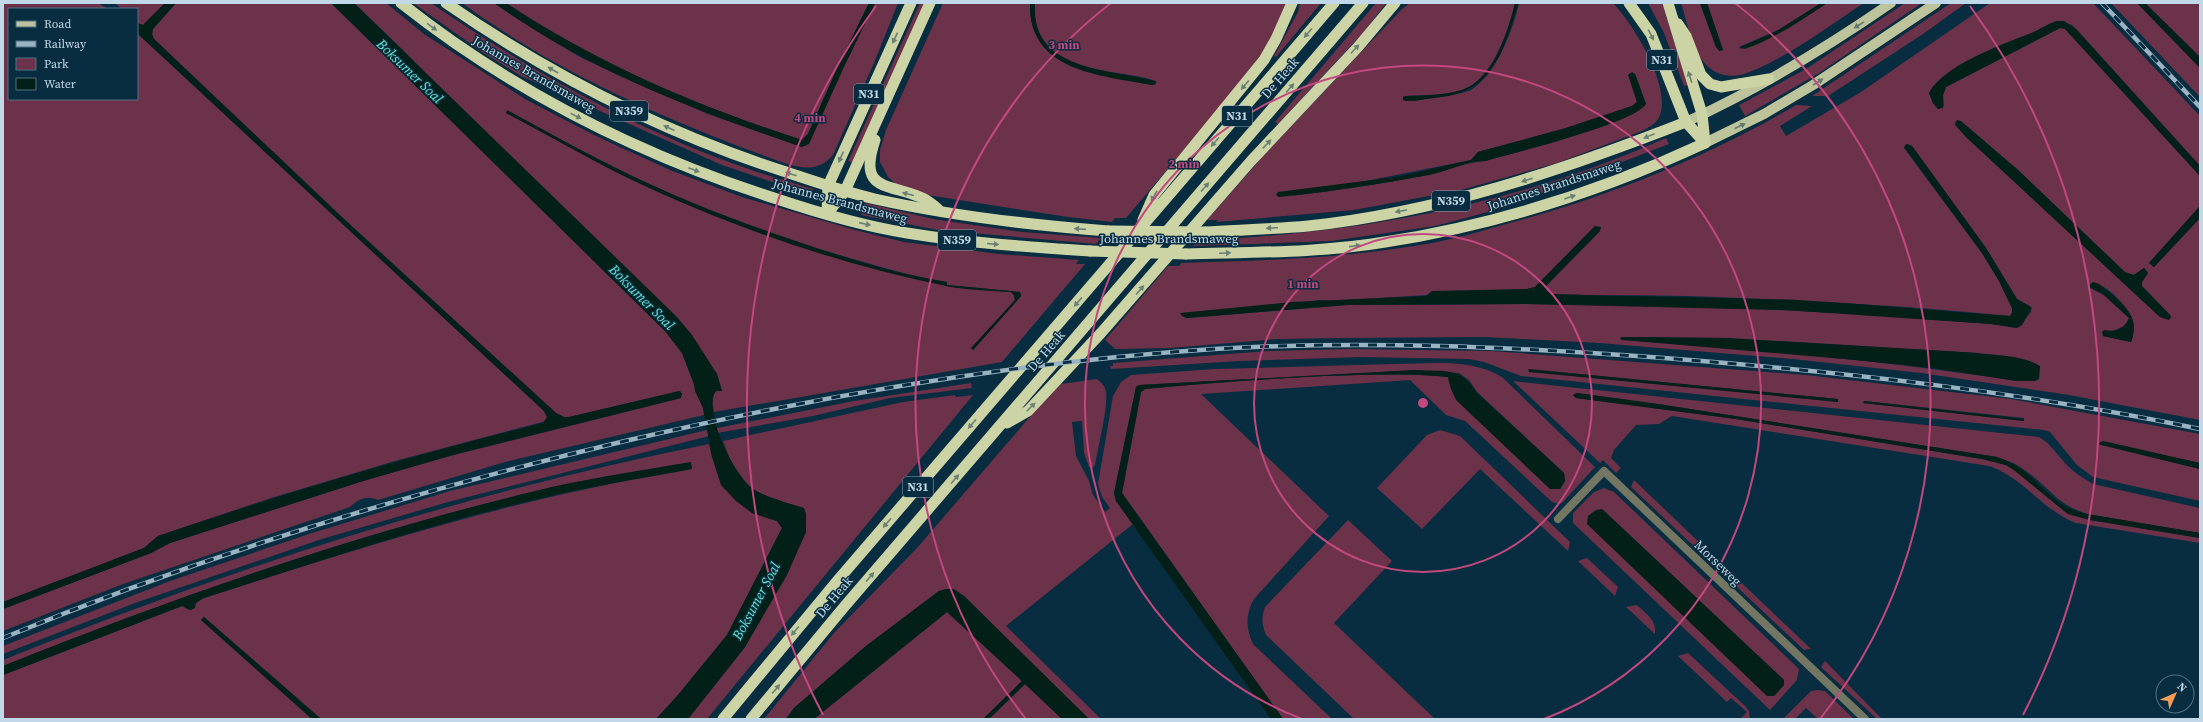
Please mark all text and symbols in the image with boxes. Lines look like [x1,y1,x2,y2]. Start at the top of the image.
legend [8,8,138,100]
text: Road [44,16,71,32]
one-way arrow [1854,21,1864,29]
one-way arrow [426,22,437,31]
one-way arrow [1304,27,1313,38]
one-way arrow [1648,30,1654,41]
street label: Johannes Brandsmaweg [469,31,599,116]
water label: Boksumer Soal [372,33,448,108]
one-way arrow [892,33,898,44]
text: Railway [44,36,87,52]
text: 3 min [1048,37,1080,53]
one-way arrow [1350,44,1360,54]
road number: N31 [1647,50,1677,70]
street label: De Heak [1257,53,1303,102]
text: Park [44,56,69,72]
one-way arrow [547,67,559,74]
one-way arrow [1687,71,1693,83]
text: Water [44,76,76,92]
one-way arrow [1241,79,1249,90]
one-way arrow [1812,79,1823,86]
one-way arrow [1285,83,1295,93]
road number: N31 [854,84,884,104]
road number: N359 [610,101,648,121]
road number: N31 [1222,106,1252,126]
text: 4 min [794,110,826,126]
one-way arrow [570,112,581,119]
one-way arrow [1734,123,1746,129]
one-way arrow [662,125,674,131]
one-way arrow [1644,133,1655,139]
one-way arrow [1210,137,1219,147]
one-way arrow [1262,139,1271,149]
one-way arrow [837,151,843,163]
street label: Johannes Brandsmaweg [1484,155,1623,215]
text: 2 min [1168,156,1200,172]
one-way arrow [688,167,700,173]
one-way arrow [784,171,796,177]
street label: Johannes Brandsmaweg [770,175,910,227]
one-way arrow [1521,177,1533,183]
one-way arrow [1201,181,1210,192]
one-way arrow [902,190,915,196]
one-way arrow [1151,190,1158,202]
road number: N359 [1432,191,1470,211]
one-way arrow [1564,194,1576,200]
one-way arrow [1395,209,1407,215]
one-way arrow [859,221,871,227]
one-way arrow [1266,224,1278,231]
one-way arrow [1074,225,1086,232]
road number: N359 [938,230,976,250]
street label: Johannes Brandsmaweg [1098,230,1239,247]
one-way arrow [987,241,999,248]
one-way arrow [1349,242,1361,249]
one-way arrow [1219,250,1232,256]
water label: Boksumer Soal [604,259,679,334]
text: 1 min [1287,276,1319,292]
one-way arrow [1135,284,1144,295]
one-way arrow [1073,296,1082,307]
street label: De Heak [1023,326,1069,375]
centre of rings [1416,396,1430,410]
one-way arrow [1026,402,1036,412]
one-way arrow [967,419,976,430]
one-way arrow [950,473,959,484]
road number: N31 [903,477,933,497]
one-way arrow [882,518,892,528]
street label: Morseweg [1691,536,1745,590]
water label: Boksumer Soal [727,559,785,644]
street label: De Heak [812,572,857,621]
one-way arrow [865,572,874,582]
one-way arrow [790,626,799,636]
north arrow [2155,674,2195,714]
text: N [2174,679,2190,695]
one-way arrow [771,683,780,694]

